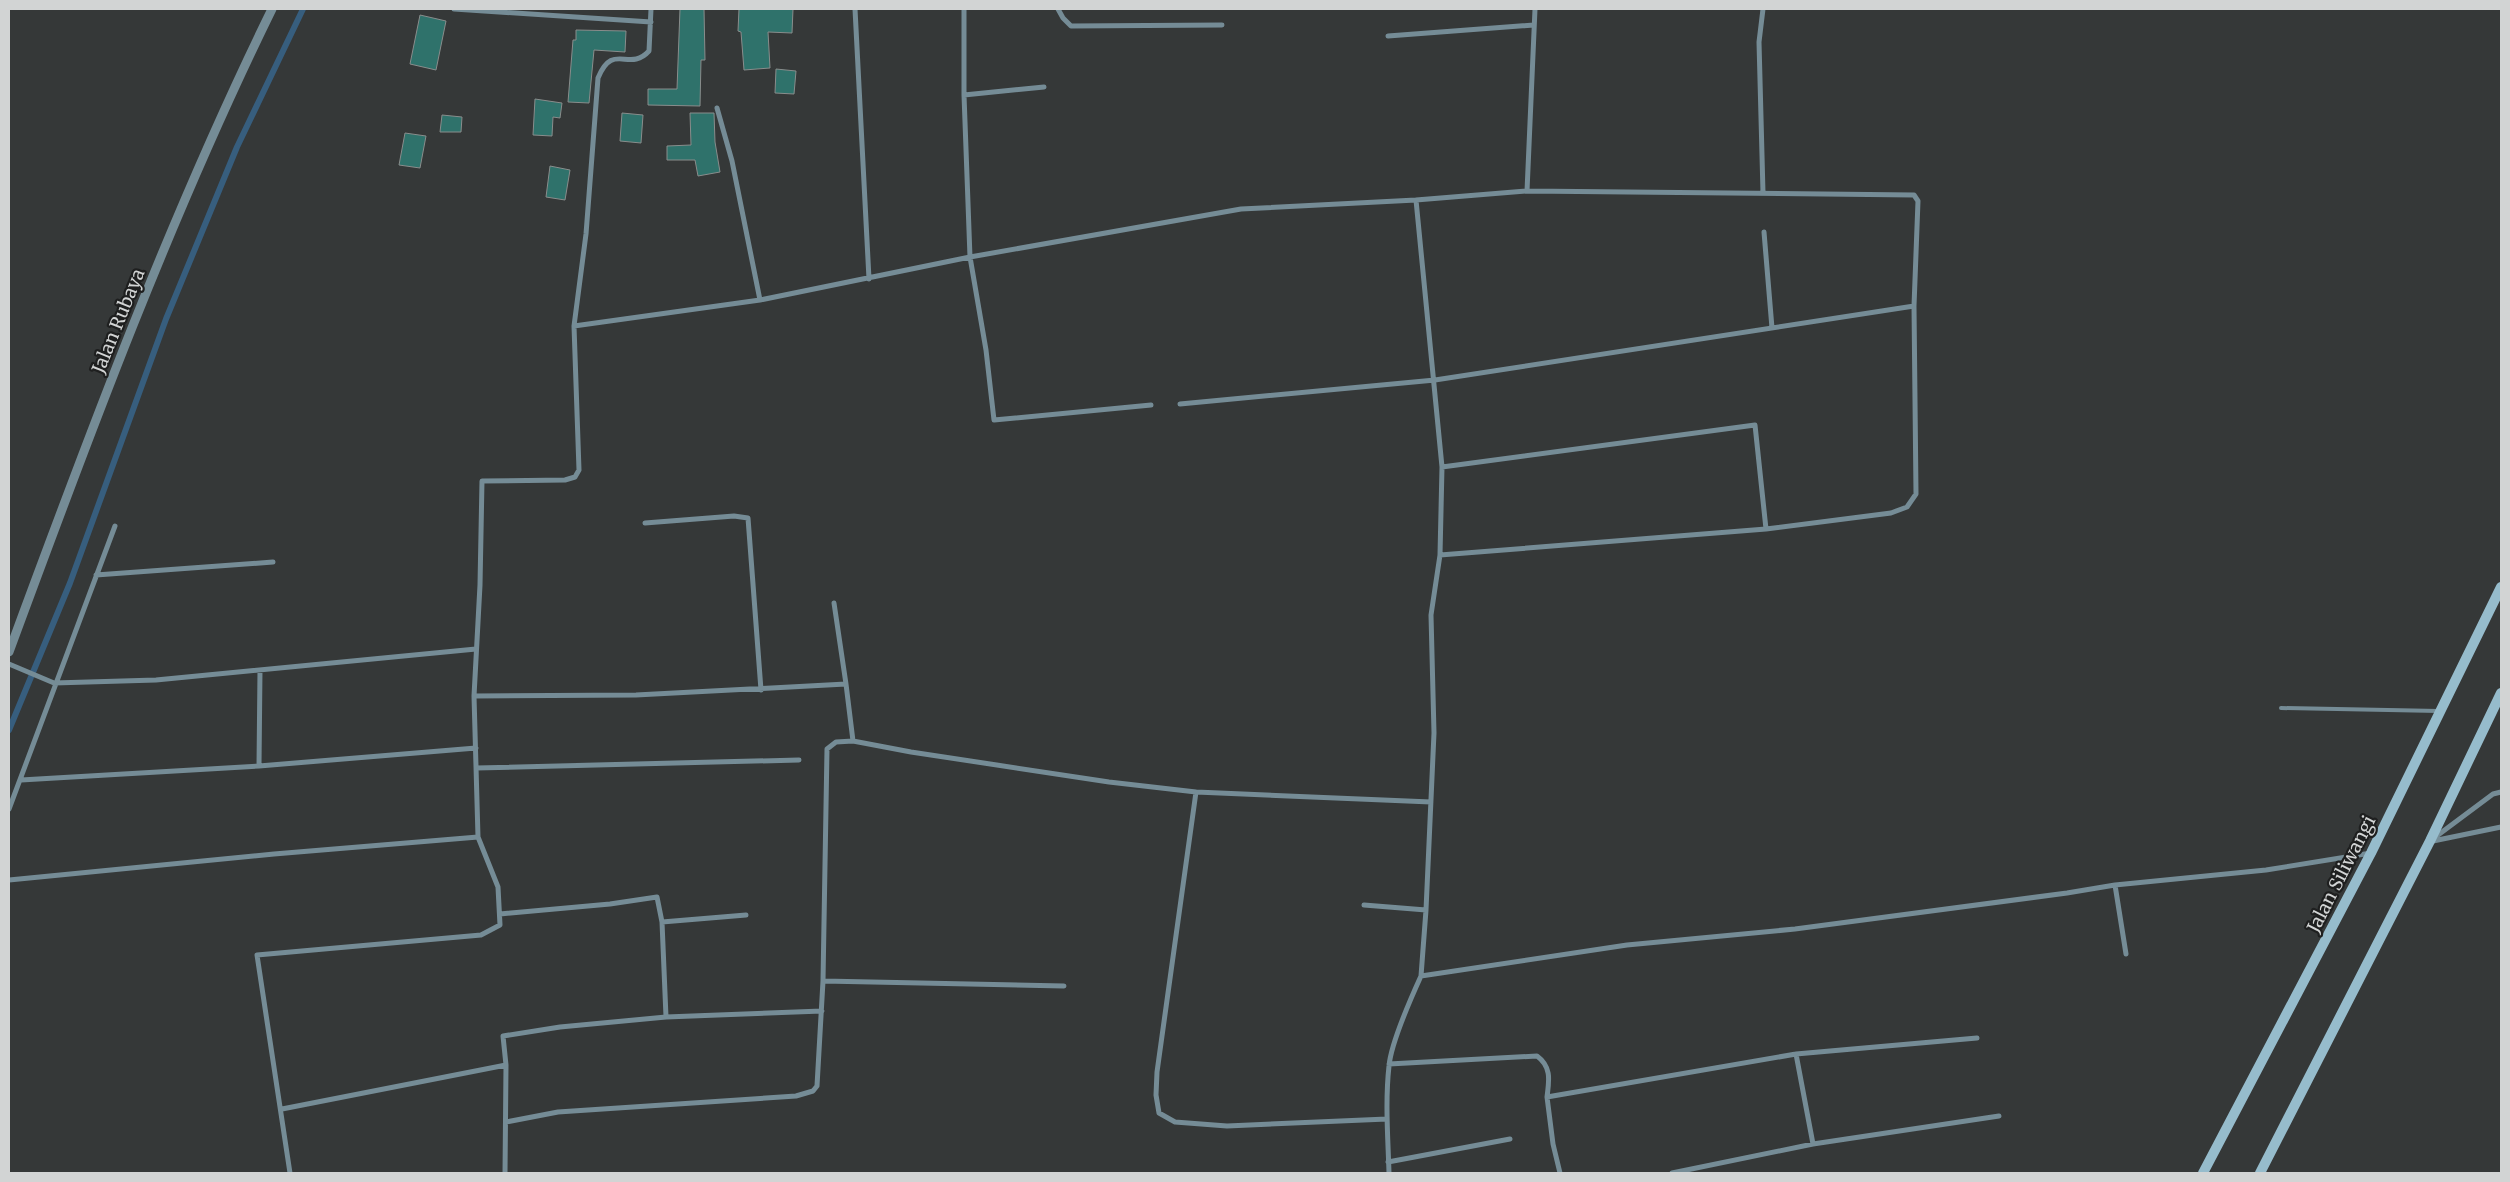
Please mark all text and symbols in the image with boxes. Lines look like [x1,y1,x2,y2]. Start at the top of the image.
street label: Jalan Rubaya [86,265,150,378]
street label: Jalan Siliwangi [2301,812,2380,937]

